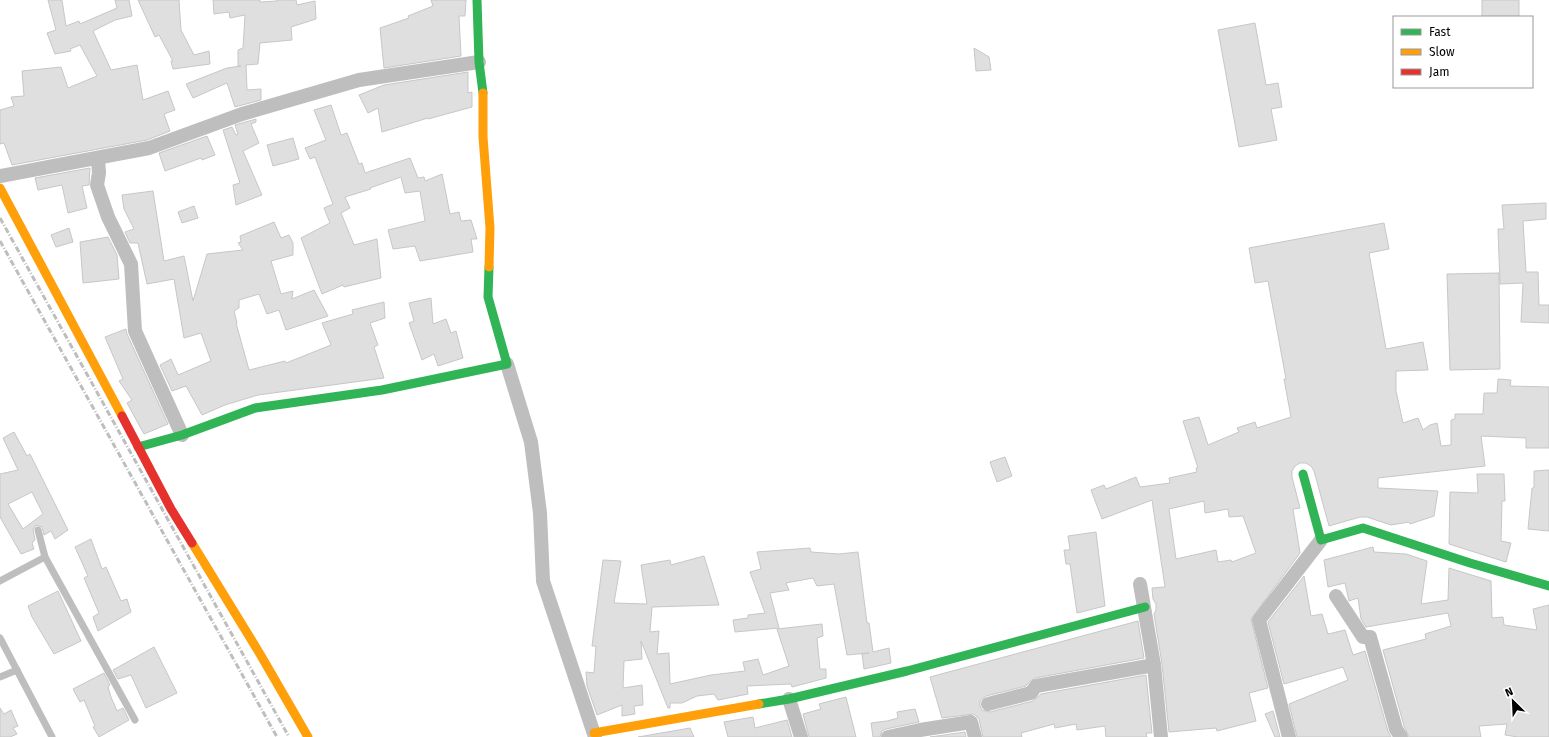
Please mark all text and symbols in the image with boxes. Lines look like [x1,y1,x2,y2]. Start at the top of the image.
legend [1393,16,1533,88]
text: Fast [1429,25,1451,39]
text: Slow [1429,45,1455,59]
text: Jam [1429,65,1449,79]
north arrow [1493,681,1533,721]
text: N [1503,685,1515,700]

